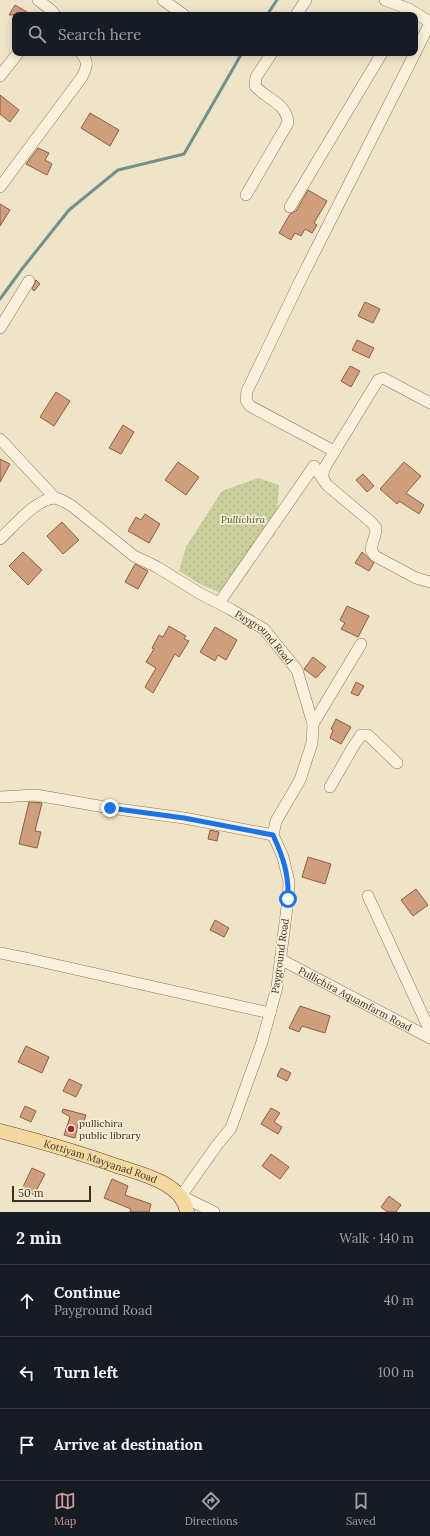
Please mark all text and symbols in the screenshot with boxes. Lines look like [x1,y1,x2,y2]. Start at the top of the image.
search box [12,12,418,56]
icon: search [26,23,48,45]
text: Search here [58,25,141,44]
park label: Pullichira [221,513,266,526]
street label: Payground Road [233,607,296,667]
route end [101,799,119,817]
route start [279,890,297,908]
street label: Payground Road [268,918,292,994]
street label: Pullichira Aquamfarm Road [296,963,414,1034]
place label: pullichira public library [79,1117,142,1142]
marker: pullichira public library [66,1124,76,1134]
street label: Kottiyam Mayyanad Road [42,1137,159,1186]
scale bar [12,1184,91,1203]
text: 50 m [18,1186,44,1200]
text: 2 min [16,1227,62,1249]
text: Walk · 140 m [339,1230,414,1247]
text: Continue [54,1283,120,1302]
icon: ahead [16,1290,38,1312]
text: 40 m [384,1292,414,1309]
text: Payground Road [54,1302,152,1319]
icon: left [16,1362,38,1384]
text: Turn left [54,1363,118,1382]
text: 100 m [378,1364,414,1381]
icon: arrive [16,1434,38,1456]
text: Arrive at destination [54,1435,203,1454]
tab: Map [54,1490,76,1528]
tab: Directions [185,1490,238,1528]
tab: Saved [346,1490,376,1528]

